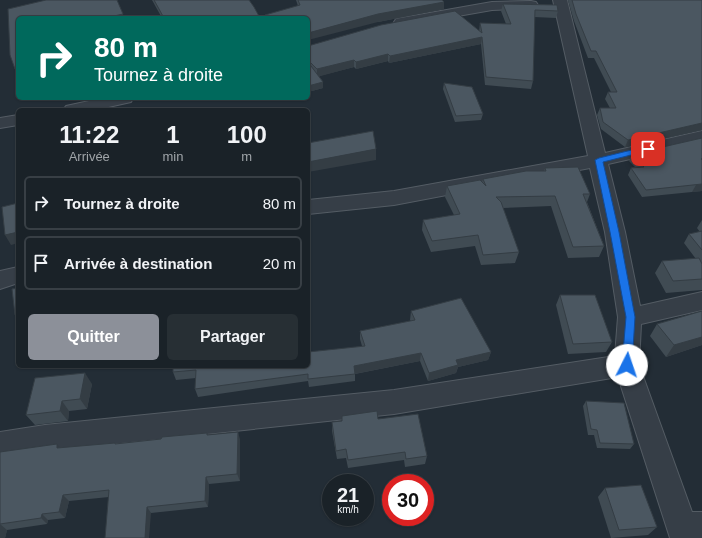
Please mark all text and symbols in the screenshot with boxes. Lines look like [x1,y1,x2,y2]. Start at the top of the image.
icon: right [28,32,80,84]
text: 80 m [94,32,158,63]
text: Tournez à droite [94,65,223,85]
text: 11:22 [59,121,119,148]
text: 1 [166,121,180,148]
text: 100 [227,121,267,148]
pin [631,132,665,166]
icon: arrive [637,138,659,160]
text: Arrivée [69,149,110,164]
text: min [163,149,183,164]
text: m [241,149,252,164]
icon: right [30,192,52,214]
text: Tournez à droite [64,195,180,212]
text: 80 m [263,195,296,212]
icon: arrive [30,252,52,274]
text: Arrivée à destination [64,255,212,272]
text: 20 m [263,255,296,272]
button: Quitter [28,314,159,360]
button: Partager [167,314,298,360]
position arrow [606,344,648,386]
speed limit sign: 30 [382,474,434,526]
text: 21 [337,484,359,506]
text: km/h [337,504,359,515]

